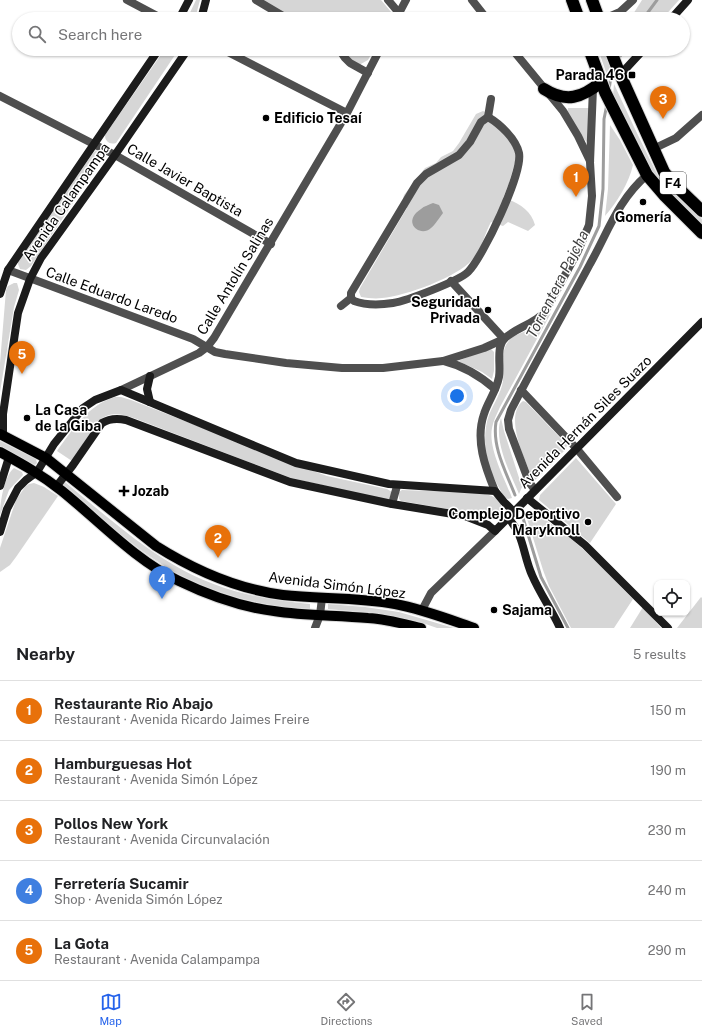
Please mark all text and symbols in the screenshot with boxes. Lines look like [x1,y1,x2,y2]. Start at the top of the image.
search box [12,12,690,56]
icon: search [26,23,48,45]
text: Search here [58,26,142,43]
place label: Parada 46 [556,67,624,83]
marker: Parada 46 [627,70,637,80]
pin: 3 [650,86,676,119]
place label: Edificio Tesaí [274,110,363,126]
marker: Edificio Tesaí [261,113,271,123]
street label: Avenida Calampampa [19,140,113,264]
street label: Calle Javier Baptista [124,140,246,220]
pin: 1 [563,164,589,197]
road number: F4 [660,172,686,194]
marker: Gomería [638,197,648,207]
place label: Gomería [615,209,671,225]
street label: Calle Antolín Salinas [194,214,276,338]
water label: Torrentera Pajcha [522,227,592,341]
street label: Calle Eduardo Laredo [44,264,180,326]
place label: Seguridad Privada [411,294,480,326]
marker: Seguridad Privada [483,305,493,315]
pin: 5 [9,341,35,374]
street label: Avenida Hernán Siles Suazo [515,352,655,492]
your location [447,386,467,406]
place label: La Casa de la Giba [35,402,101,434]
marker: La Casa de la Giba [22,413,32,423]
place label: Jozab [132,483,169,499]
marker: Jozab [119,486,129,496]
place label: Complejo Deportivo Maryknoll [448,506,580,538]
marker: Complejo Deportivo Maryknoll [583,517,593,527]
pin: 2 [205,525,231,558]
pin: 4 [149,566,175,599]
street label: Avenida Simón López [268,569,407,601]
map controls [654,580,690,616]
button: locate [654,580,690,616]
place label: Sajama [502,602,552,618]
marker: Sajama [489,605,499,615]
text: Nearby [16,644,75,664]
text: 5 results [633,647,686,662]
text: Restaurante Rio Abajo [54,695,213,712]
text: 1 [26,703,32,718]
text: 150 m [650,703,686,718]
text: Restaurant · Avenida Ricardo Jaimes Freire [54,712,310,727]
text: Hamburguesas Hot [54,755,192,772]
text: 2 [25,763,33,778]
text: 190 m [650,763,686,778]
text: Restaurant · Avenida Simón López [54,772,258,787]
text: Pollos New York [54,815,168,832]
text: 3 [25,823,33,838]
text: 230 m [648,823,686,838]
text: Restaurant · Avenida Circunvalación [54,832,270,847]
text: Ferretería Sucamir [54,875,189,892]
text: 4 [25,883,33,898]
text: 240 m [648,883,686,898]
text: Shop · Avenida Simón López [54,892,223,907]
text: La Gota [54,935,109,952]
text: 5 [25,943,33,958]
text: 290 m [648,943,686,958]
text: Restaurant · Avenida Calampampa [54,952,260,967]
tab: Map [99,991,122,1027]
tab: Directions [321,991,372,1027]
tab: Saved [571,991,603,1027]

